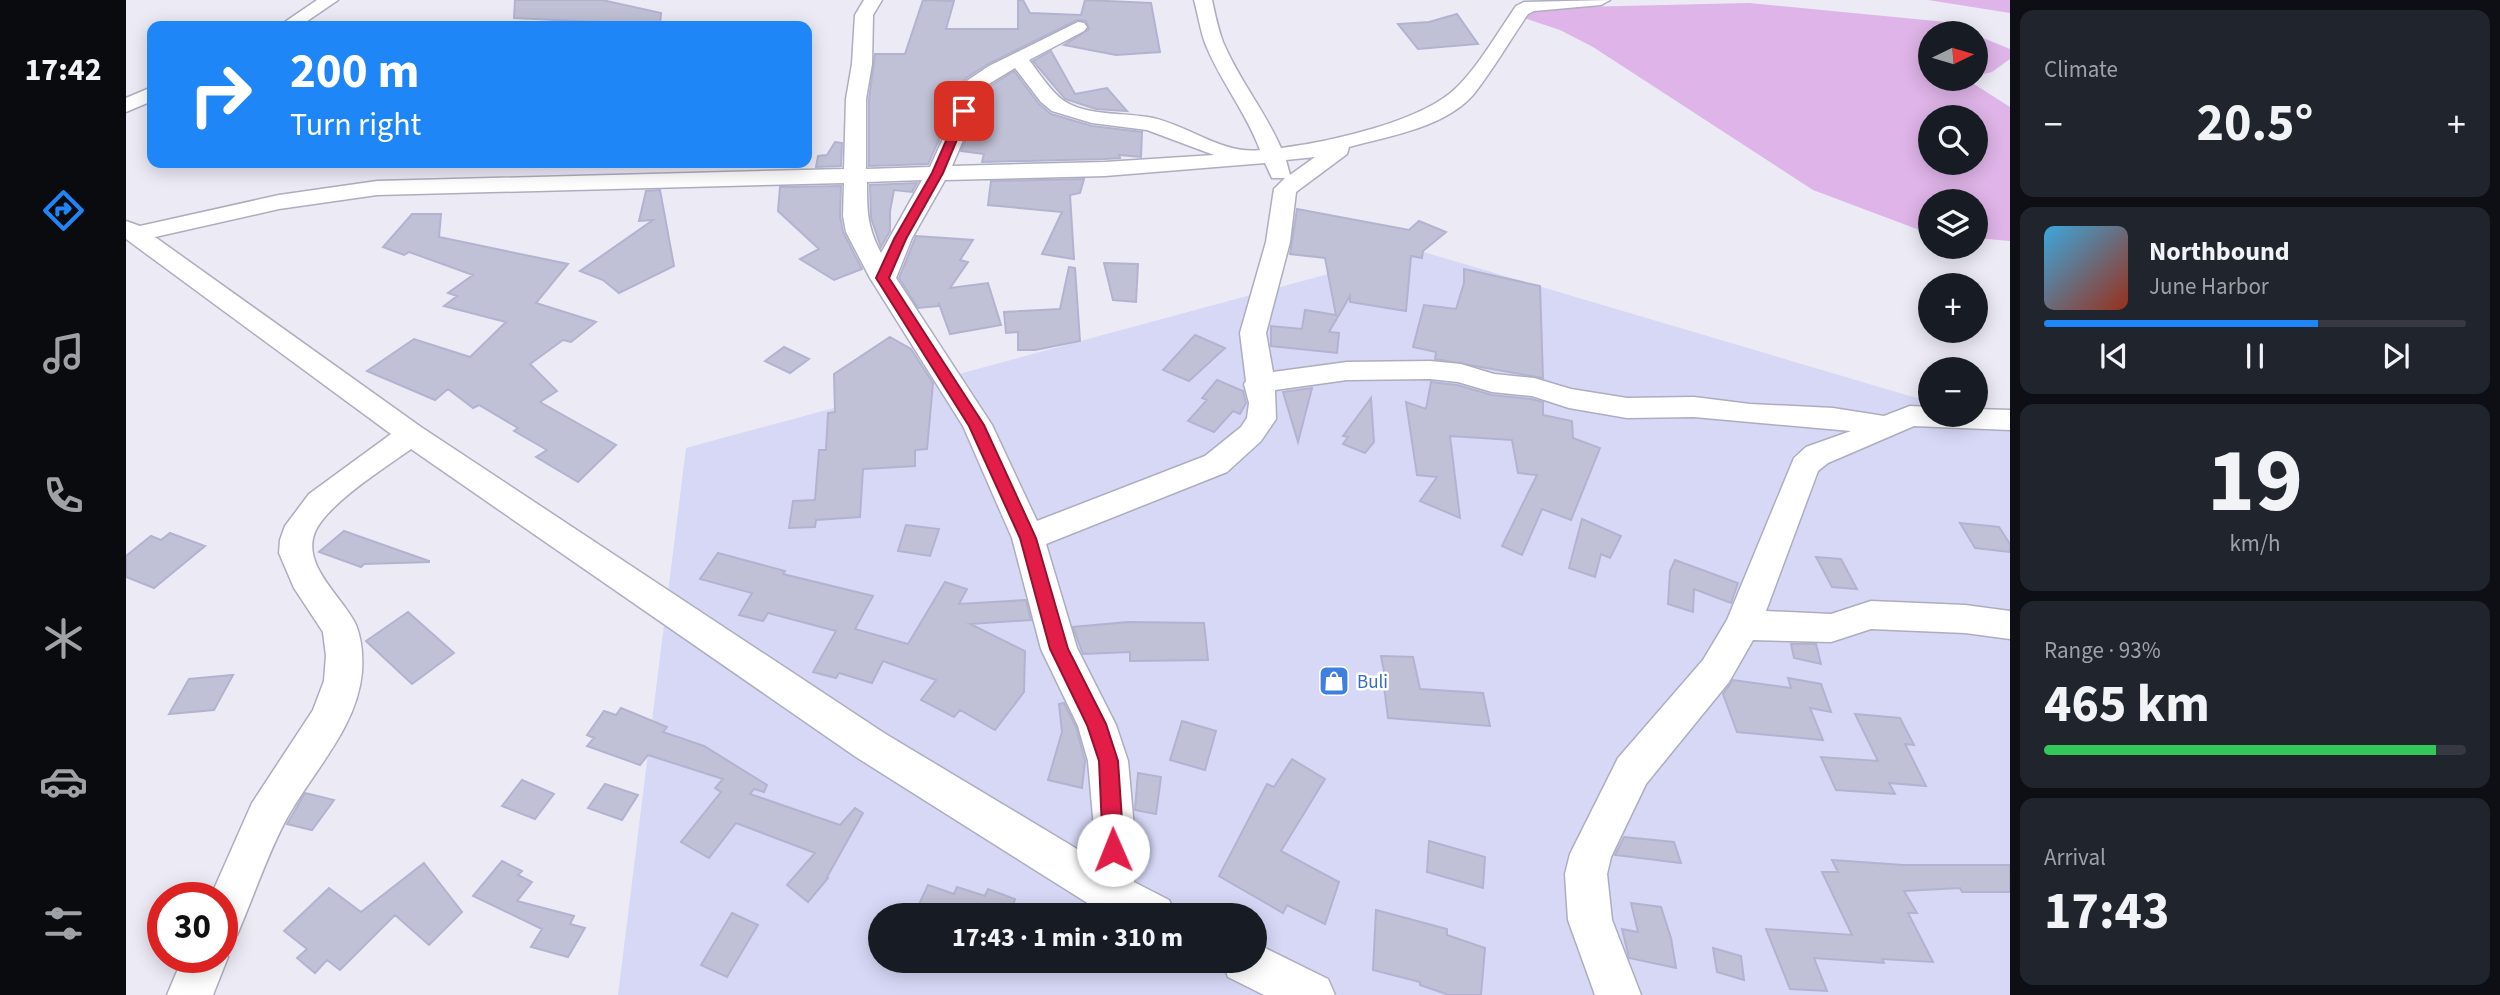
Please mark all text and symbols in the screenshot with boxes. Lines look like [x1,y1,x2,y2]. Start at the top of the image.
north arrow [1918,21,1988,91]
map controls [1918,21,1988,427]
text: 200 m [290,37,419,107]
text: 17:42 [24,47,102,93]
icon: right [175,49,266,140]
text: Climate [2044,53,2118,86]
pin [934,81,994,141]
text: 20.5° [2197,87,2313,161]
icon: arrive [945,92,983,130]
text: − [2044,98,2063,152]
text: + [2447,98,2466,152]
text: Turn right [290,102,421,148]
button: search [1918,105,1988,175]
icon: directions [39,186,88,235]
button: layers [1918,189,1988,259]
text: Northbound [2149,233,2290,270]
text: June Harbor [2149,270,2269,303]
button: + [1918,273,1988,343]
icon: music [39,329,88,378]
icon: previous [2095,337,2133,375]
icon: pause [2236,337,2274,375]
icon: next [2377,337,2415,375]
button: − [1918,357,1988,427]
text: 19 [2207,417,2303,546]
icon: phone [39,471,88,520]
text: km/h [2229,527,2281,560]
icon: climate [39,614,88,663]
text: Range · 93% [2044,634,2161,667]
shop icon: Buli [1317,664,1351,698]
text: 465 km [2044,668,2210,742]
place label: Buli [1357,669,1388,696]
icon: car [39,757,88,806]
position arrow [1076,813,1150,887]
text: Arrival [2044,841,2106,874]
text: 17:43 [2044,875,2169,949]
speed limit sign: 30 [147,882,238,973]
icon: filters [39,899,88,948]
text: 17:43 · 1 min · 310 m [952,919,1183,956]

